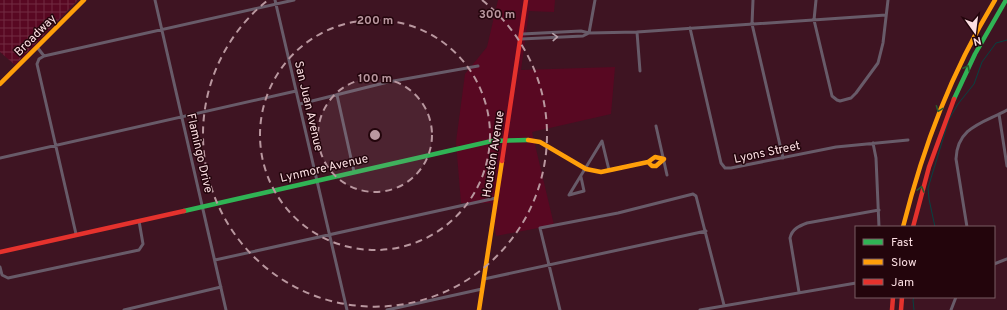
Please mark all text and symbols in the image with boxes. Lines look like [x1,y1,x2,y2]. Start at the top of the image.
text: 300 m [479,7,515,23]
street label: Broadway [11,11,60,60]
north arrow [955,12,995,52]
text: 200 m [357,13,393,29]
one-way arrow [552,33,558,42]
text: N [972,33,983,48]
street label: San Juan Avenue [290,59,326,153]
one-way arrow [962,64,970,72]
text: 100 m [358,71,392,87]
one-way arrow [935,106,943,113]
street label: Houston Avenue [479,110,509,199]
street label: Flamingo Drive [182,112,216,195]
centre of rings [368,128,382,142]
street label: Lyons Street [733,138,802,168]
street label: Lynmore Avenue [279,151,370,187]
one-way arrow [917,186,925,192]
legend [855,226,995,298]
text: Fast [891,235,913,251]
text: Slow [891,255,917,271]
text: Jam [891,275,914,291]

